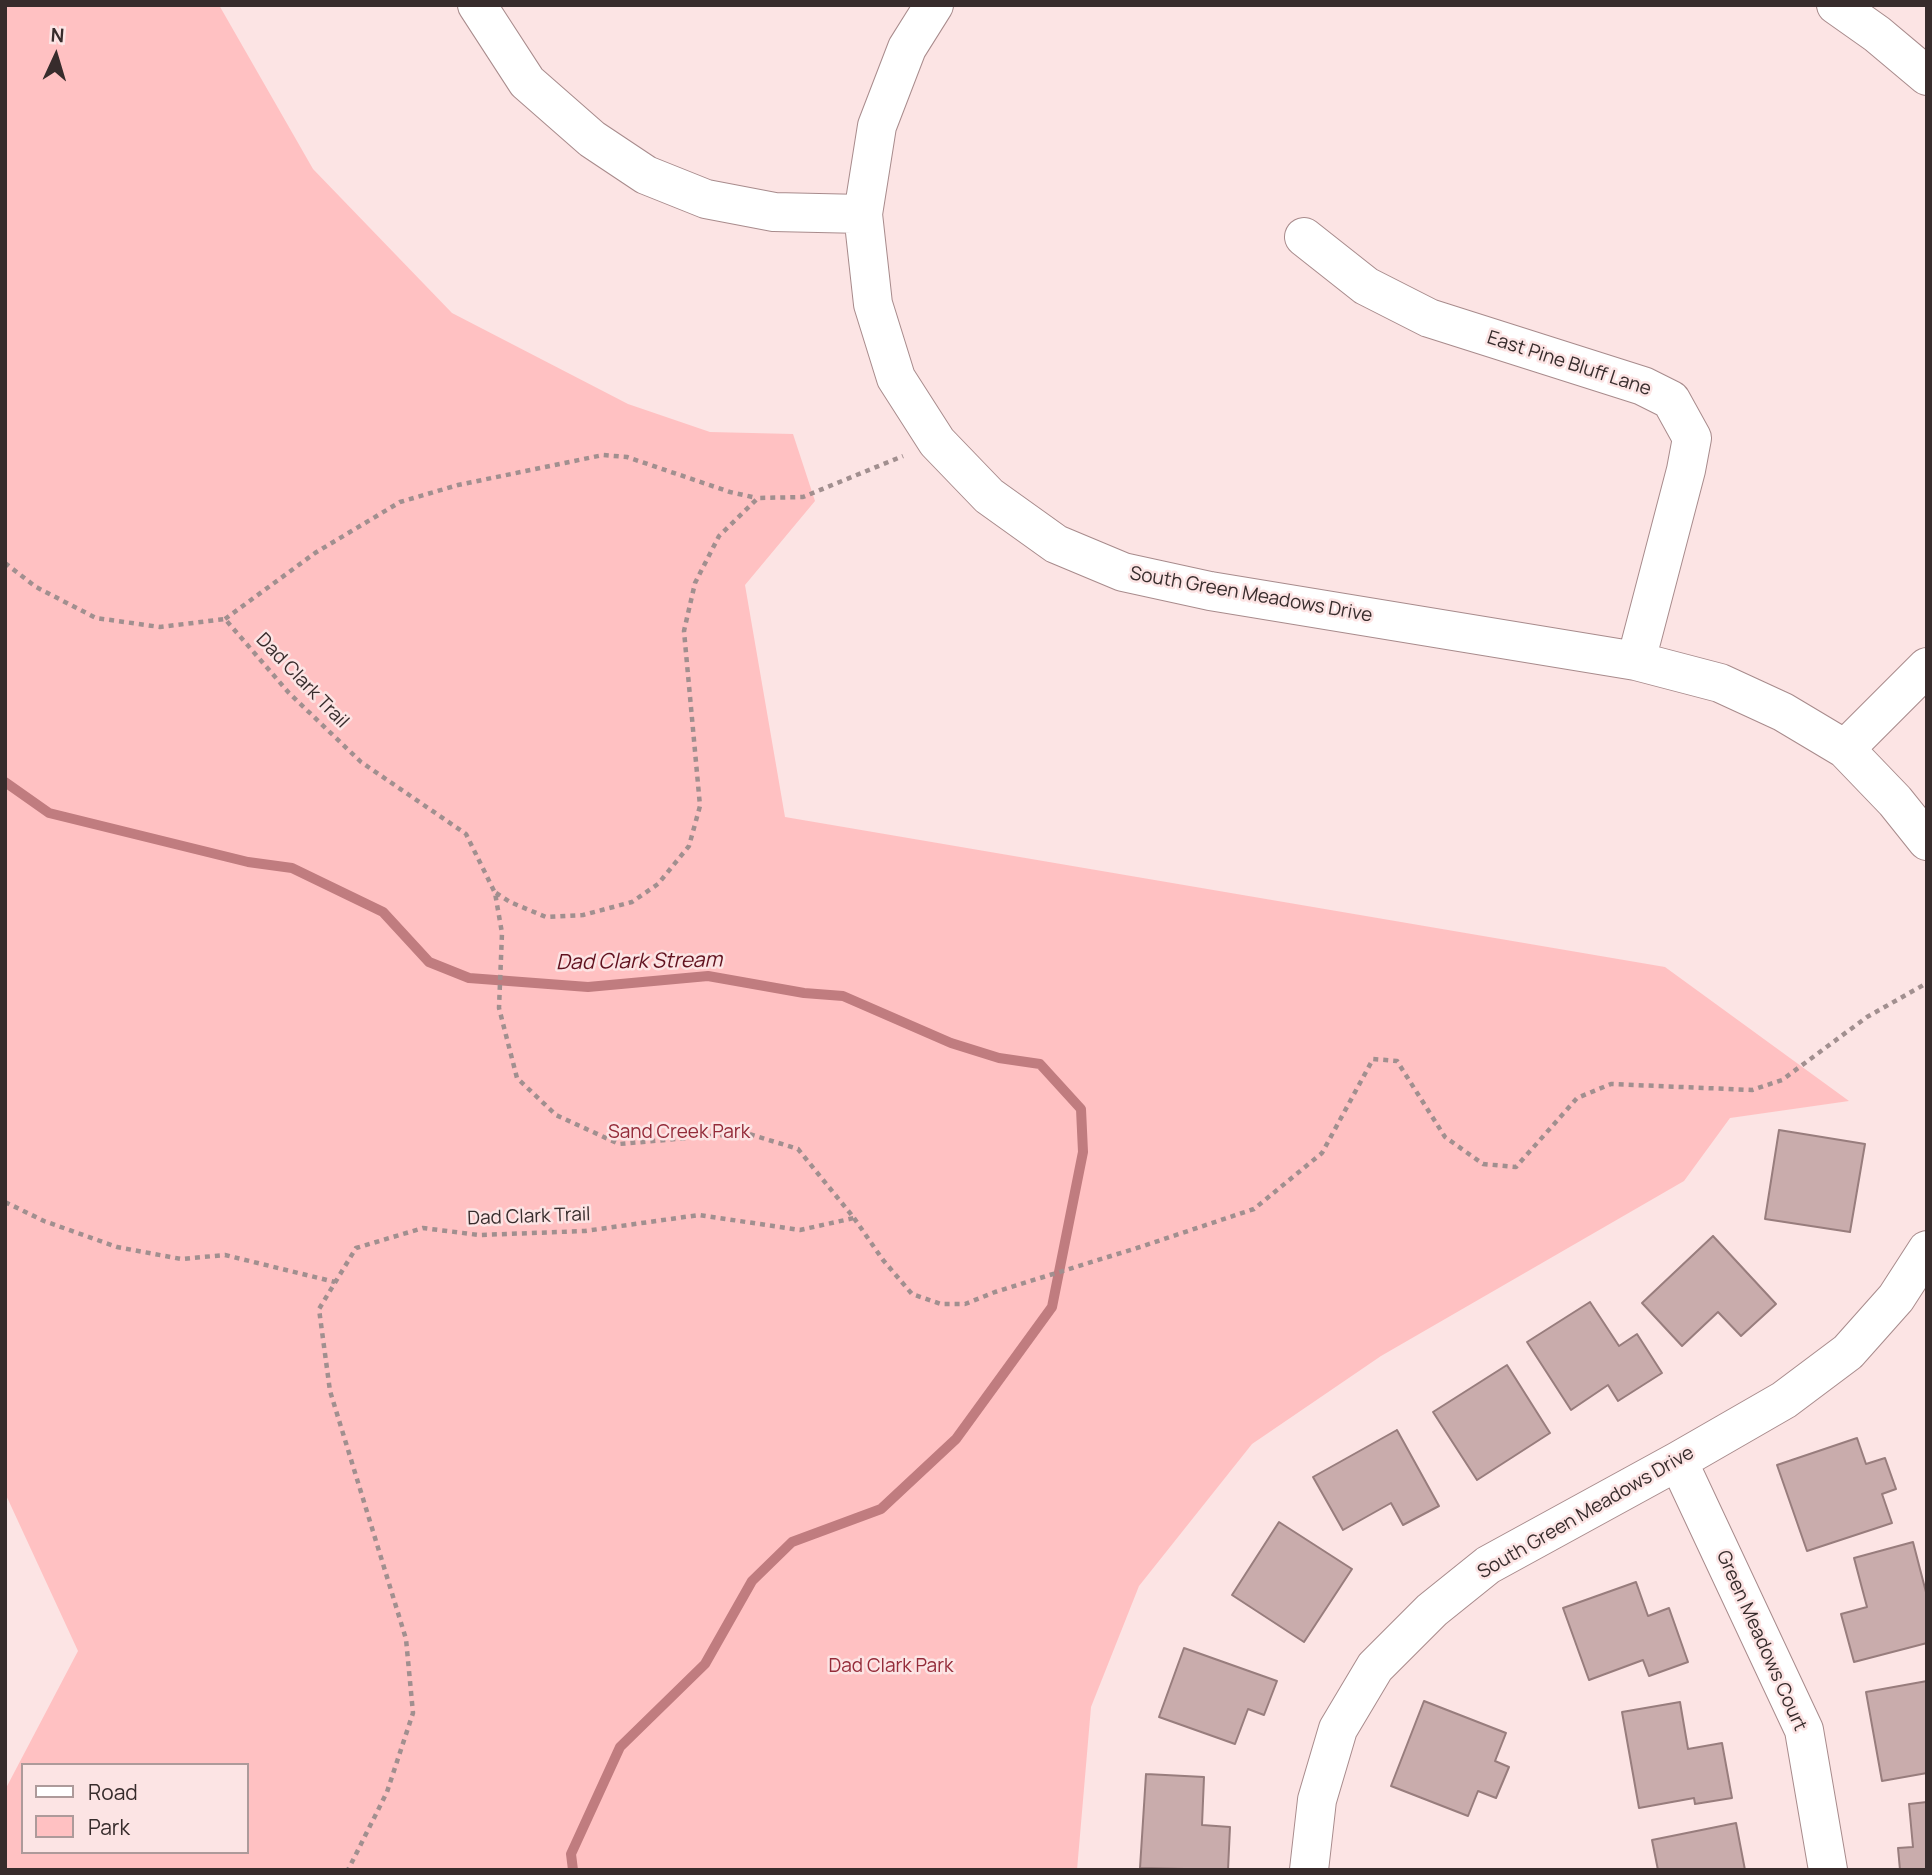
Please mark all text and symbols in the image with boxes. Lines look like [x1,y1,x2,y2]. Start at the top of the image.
north arrow [21,21,91,91]
text: N [50,22,65,48]
street label: East Pine Bluff Lane [1484,327,1654,401]
street label: South Green Meadows Drive [1128,562,1374,628]
street label: Dad Clark Trail [251,629,353,733]
water label: Dad Clark Stream [556,948,722,976]
park label: Sand Creek Park [608,1122,750,1144]
street label: Dad Clark Trail [467,1203,591,1231]
street label: South Green Meadows Drive [1474,1442,1698,1584]
street label: Green Meadows Court [1711,1547,1811,1735]
park label: Dad Clark Park [829,1656,953,1678]
legend [21,1763,248,1854]
text: Road [88,1778,138,1806]
text: Park [88,1813,130,1841]

